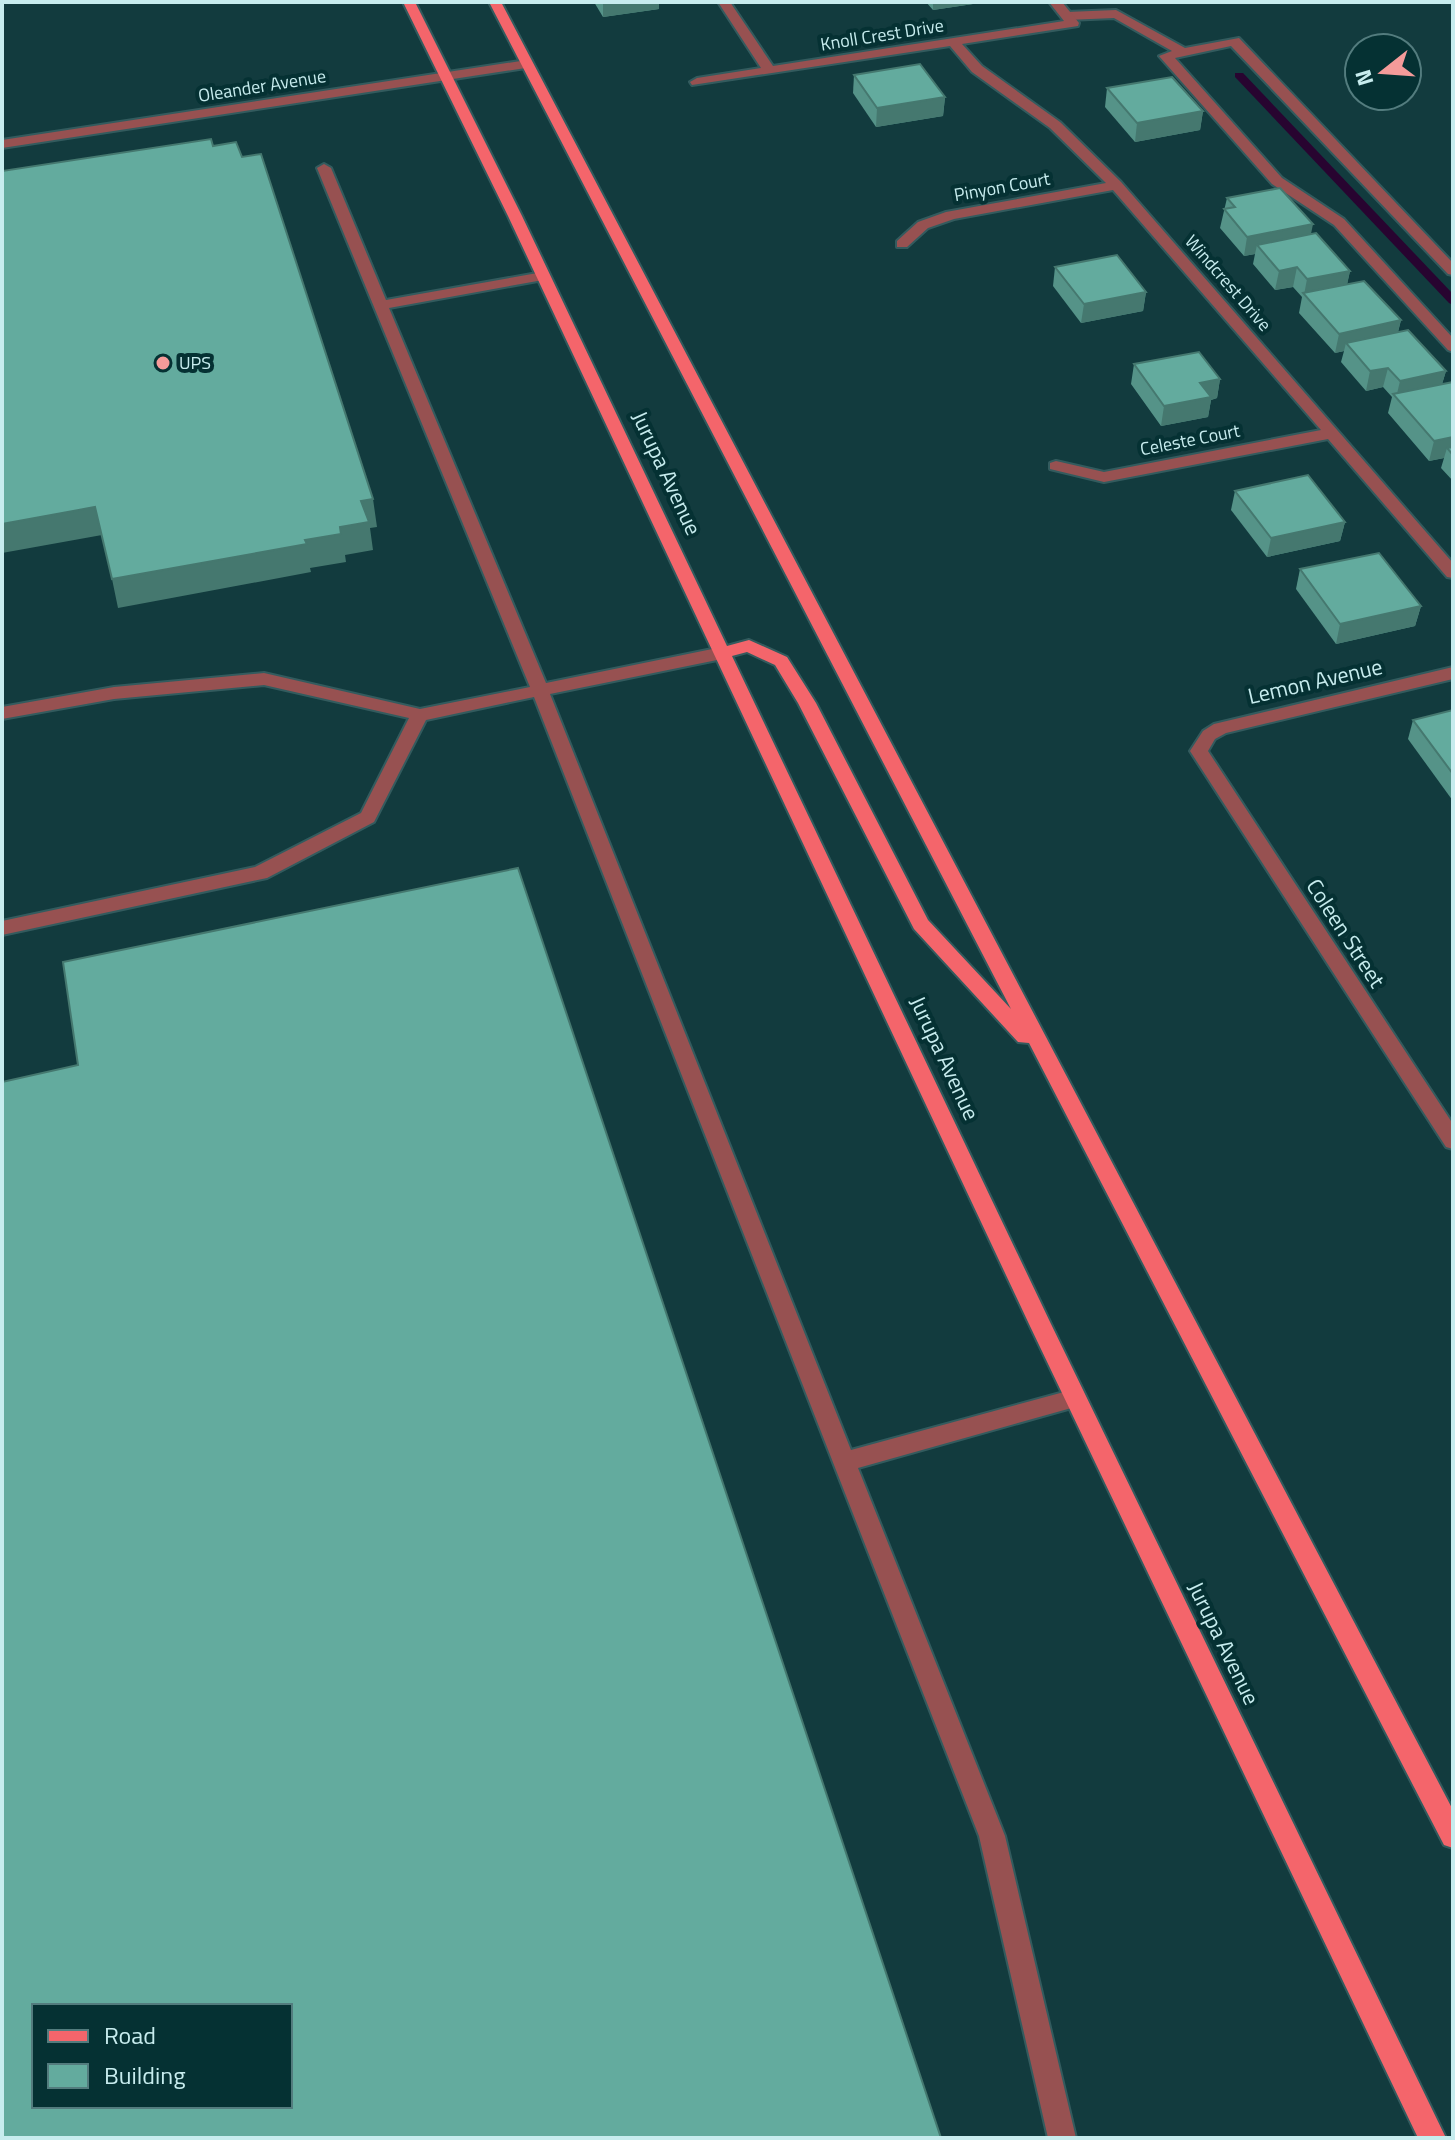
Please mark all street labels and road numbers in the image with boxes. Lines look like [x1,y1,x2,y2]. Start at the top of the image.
street label: Knoll Crest Drive [818,11,946,58]
street label: Oleander Avenue [196,62,328,109]
street label: Pinyon Court [952,165,1053,208]
street label: Windcrest Drive [1179,229,1278,337]
street label: Jurupa Avenue [623,405,711,541]
street label: Celeste Court [1138,417,1243,462]
street label: Lemon Avenue [1244,649,1386,713]
street label: Coleen Street [1298,872,1394,995]
street label: Jurupa Avenue [901,990,989,1126]
street label: Jurupa Avenue [1179,1576,1269,1710]

